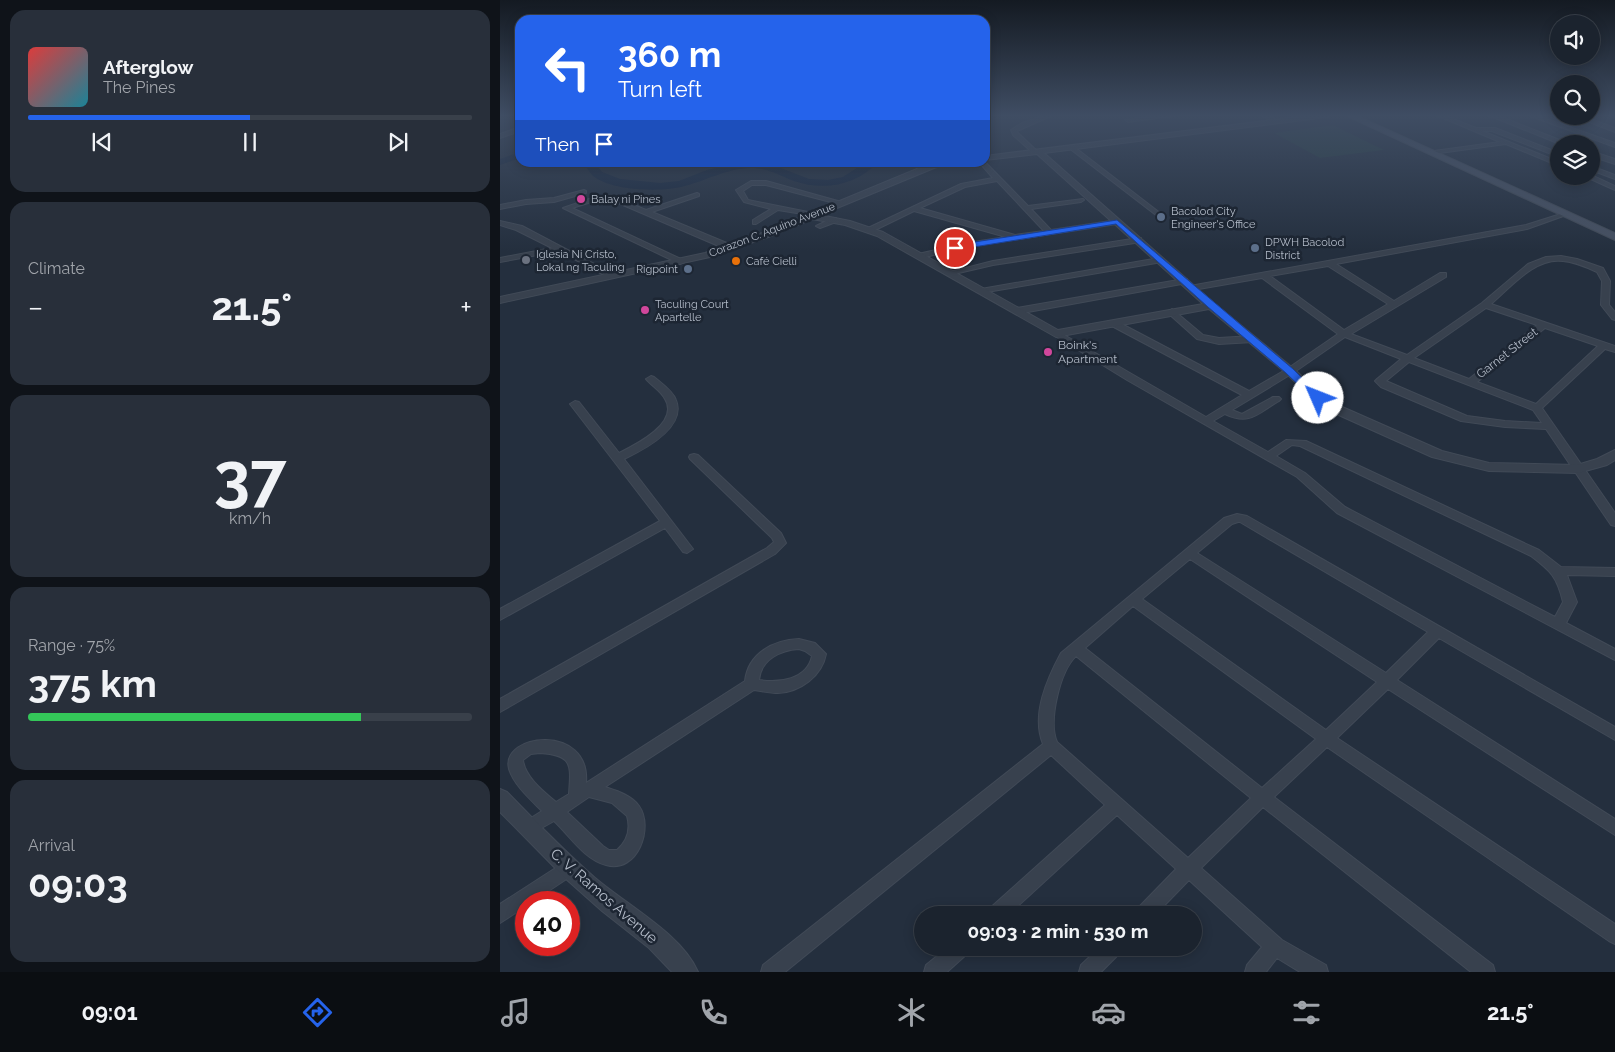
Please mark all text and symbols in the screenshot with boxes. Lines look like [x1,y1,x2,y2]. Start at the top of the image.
map controls [1550,15,1600,185]
button: sound [1550,15,1600,65]
text: 360 m [618,34,721,75]
icon: left [535,35,600,100]
text: Afterglow [103,56,193,78]
button: search [1550,75,1600,125]
text: Turn left [618,76,702,102]
text: The Pines [103,78,175,97]
icon: previous [88,128,116,156]
icon: pause [236,128,264,156]
icon: next [384,128,412,156]
icon: arrive [590,130,618,158]
text: Then [535,133,580,155]
button: layers [1550,135,1600,185]
marker: Balay ni Pines [575,193,587,205]
place label: Balay ni Pines [591,193,661,206]
street label: Corazon C. Aquino Avenue [707,200,837,260]
place label: Bacolod City Engineer's Office [1171,205,1256,231]
marker: Bacolod City Engineer's Office [1155,211,1167,223]
pin [934,227,976,269]
icon: arrive [941,234,969,262]
place label: DPWH Bacolod District [1265,236,1344,262]
marker: DPWH Bacolod District [1249,242,1261,254]
place label: Iglesia Ni Cristo, Lokal ng Taculing [536,248,625,274]
marker: Iglesia Ni Cristo, Lokal ng Taculing [520,254,532,266]
marker: Café Cielli [730,255,742,267]
place label: Café Cielli [746,255,797,268]
text: Climate [28,259,85,278]
place label: Rigpoint [636,263,678,276]
marker: Rigpoint [682,263,694,275]
text: 21.5° [211,284,292,329]
text: − [28,291,43,324]
text: + [460,291,472,324]
place label: Taculing Court Apartelle [655,298,729,324]
marker: Taculing Court Apartelle [639,304,651,316]
street label: Garnet Street [1474,325,1540,381]
place label: Boink's Apartment [1058,338,1117,366]
marker: Boink's Apartment [1042,346,1054,358]
position arrow [1291,371,1343,423]
text: 37 [214,438,286,514]
text: km/h [229,509,271,528]
text: Range · 75% [28,636,115,655]
text: 375 km [28,661,157,706]
text: Arrival [28,836,75,855]
street label: C. V. Ramos Avenue [547,845,661,948]
text: 09:03 [28,861,128,906]
speed limit sign: 40 [515,891,580,956]
text: 09:03 · 2 min · 530 m [968,920,1148,942]
icon: directions [300,995,335,1030]
icon: music [498,995,533,1030]
icon: phone [696,995,731,1030]
icon: climate [894,995,929,1030]
icon: car [1091,995,1126,1030]
icon: filters [1289,995,1324,1030]
text: 09:01 [81,999,138,1025]
text: 21.5° [1487,999,1534,1025]

